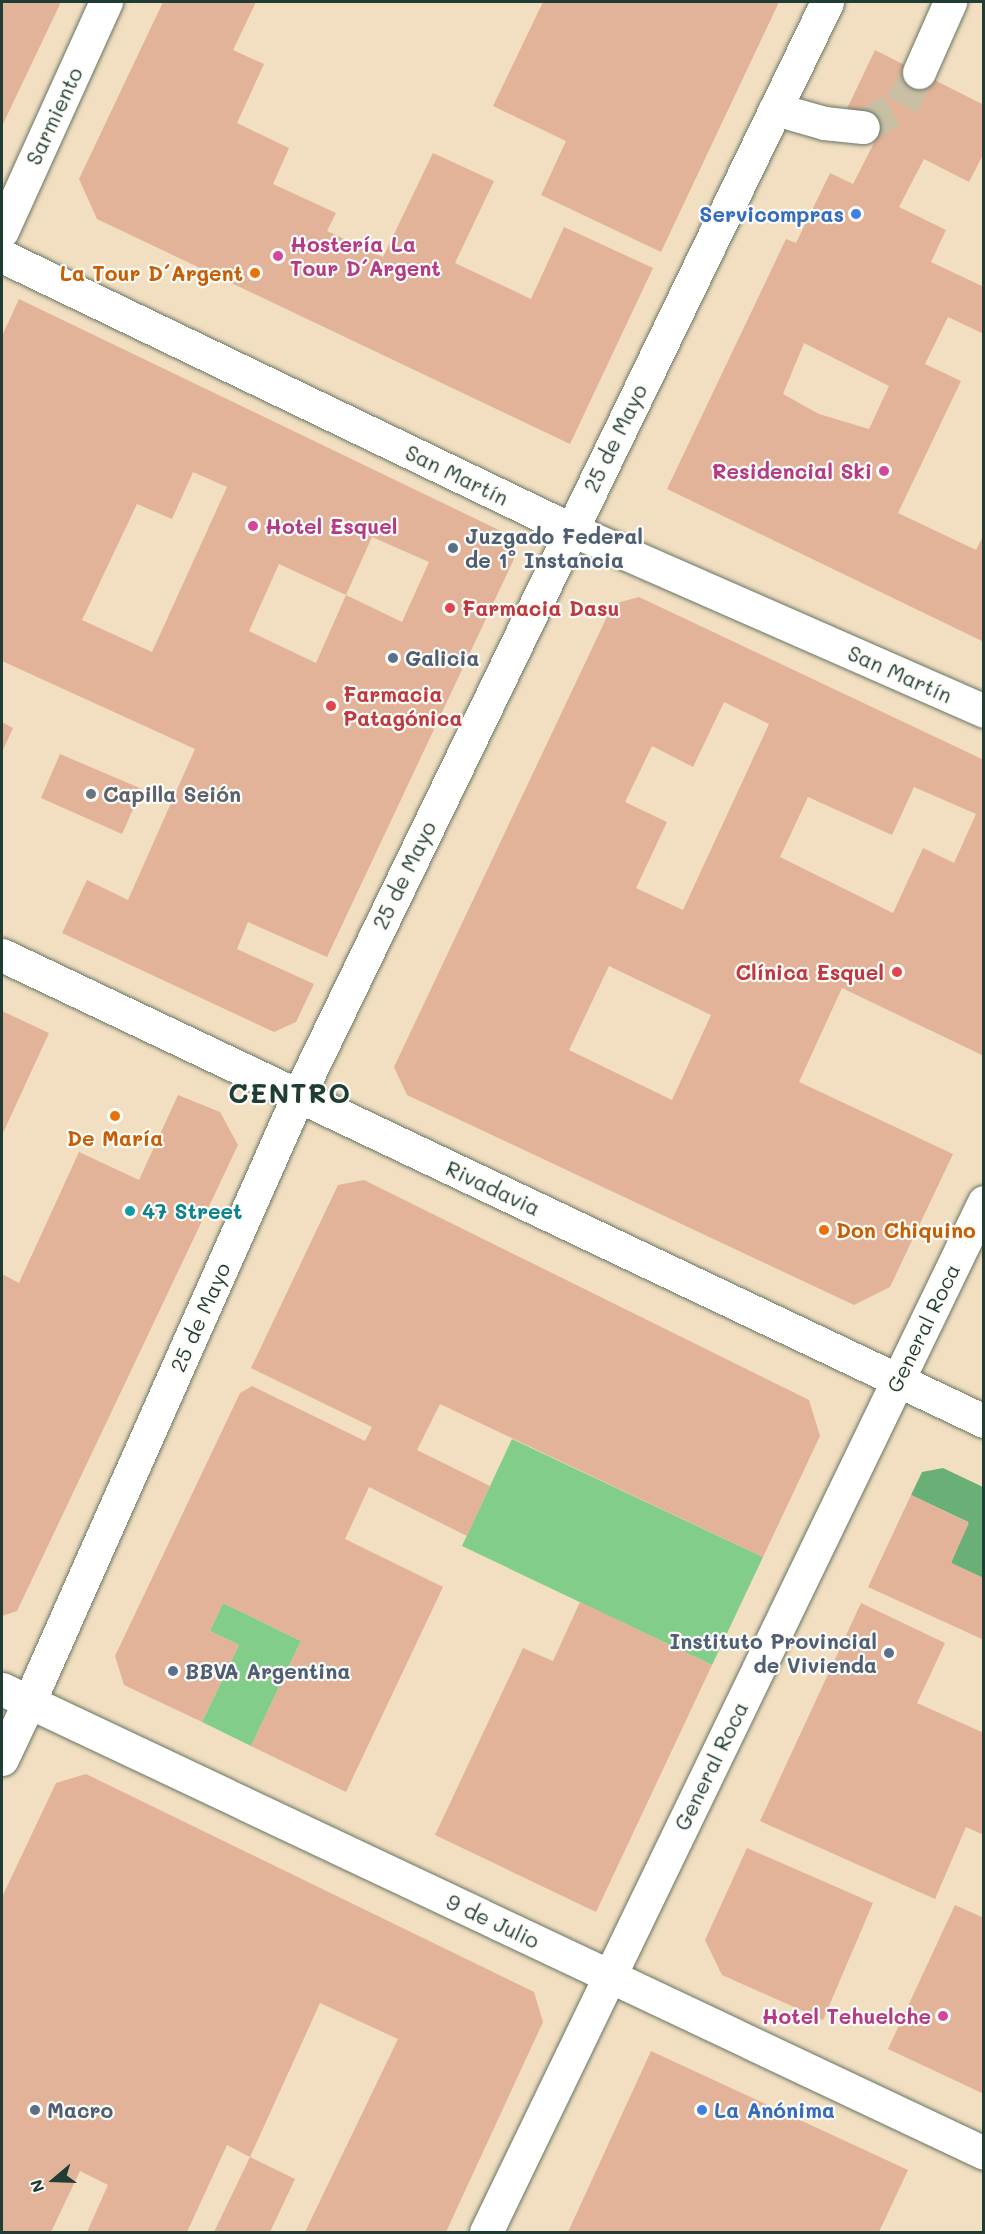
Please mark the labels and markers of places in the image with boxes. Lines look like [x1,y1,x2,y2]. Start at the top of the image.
place label: Servicompras [699,201,844,227]
marker: Servicompras [849,207,863,221]
place label: Hostería La Tour D´Argent [290,231,441,281]
marker: Hostería La Tour D´Argent [271,249,285,263]
place label: La Tour D´Argent [60,260,243,286]
marker: La Tour D´Argent [248,266,262,280]
place label: Residencial Ski [712,458,872,484]
marker: Residencial Ski [877,464,891,478]
place label: Hotel Esquel [265,513,398,539]
marker: Hotel Esquel [246,519,260,533]
place label: Juzgado Federal de 1° Instancia [465,523,643,573]
marker: Juzgado Federal de 1° Instancia [446,541,460,555]
place label: Farmacia Dasu [462,595,620,621]
marker: Farmacia Dasu [443,601,457,615]
place label: Galicia [405,645,479,671]
marker: Galicia [386,651,400,665]
place label: Farmacia Patagónica [343,681,462,731]
marker: Farmacia Patagónica [324,699,338,713]
place label: Capilla Seión [103,781,241,807]
marker: Capilla Seión [84,787,98,801]
place label: Clínica Esquel [735,959,884,985]
marker: Clínica Esquel [888,963,906,981]
marker: De María [108,1109,122,1123]
place label: De María [67,1125,163,1151]
place label: 47 Street [142,1198,242,1224]
marker: 47 Street [123,1204,137,1218]
place label: Don Chiquino [836,1217,976,1243]
marker: Don Chiquino [817,1223,831,1237]
place label: Instituto Provincial de Vivienda [669,1628,877,1678]
marker: Instituto Provincial de Vivienda [882,1646,896,1660]
place label: BBVA Argentina [185,1658,350,1684]
marker: BBVA Argentina [166,1664,180,1678]
place label: Hotel Tehuelche [762,2003,931,2029]
marker: Hotel Tehuelche [936,2009,950,2023]
place label: Macro [47,2097,113,2123]
place label: La Anónima [714,2097,835,2123]
marker: Macro [28,2103,42,2117]
marker: La Anónima [695,2103,709,2117]

